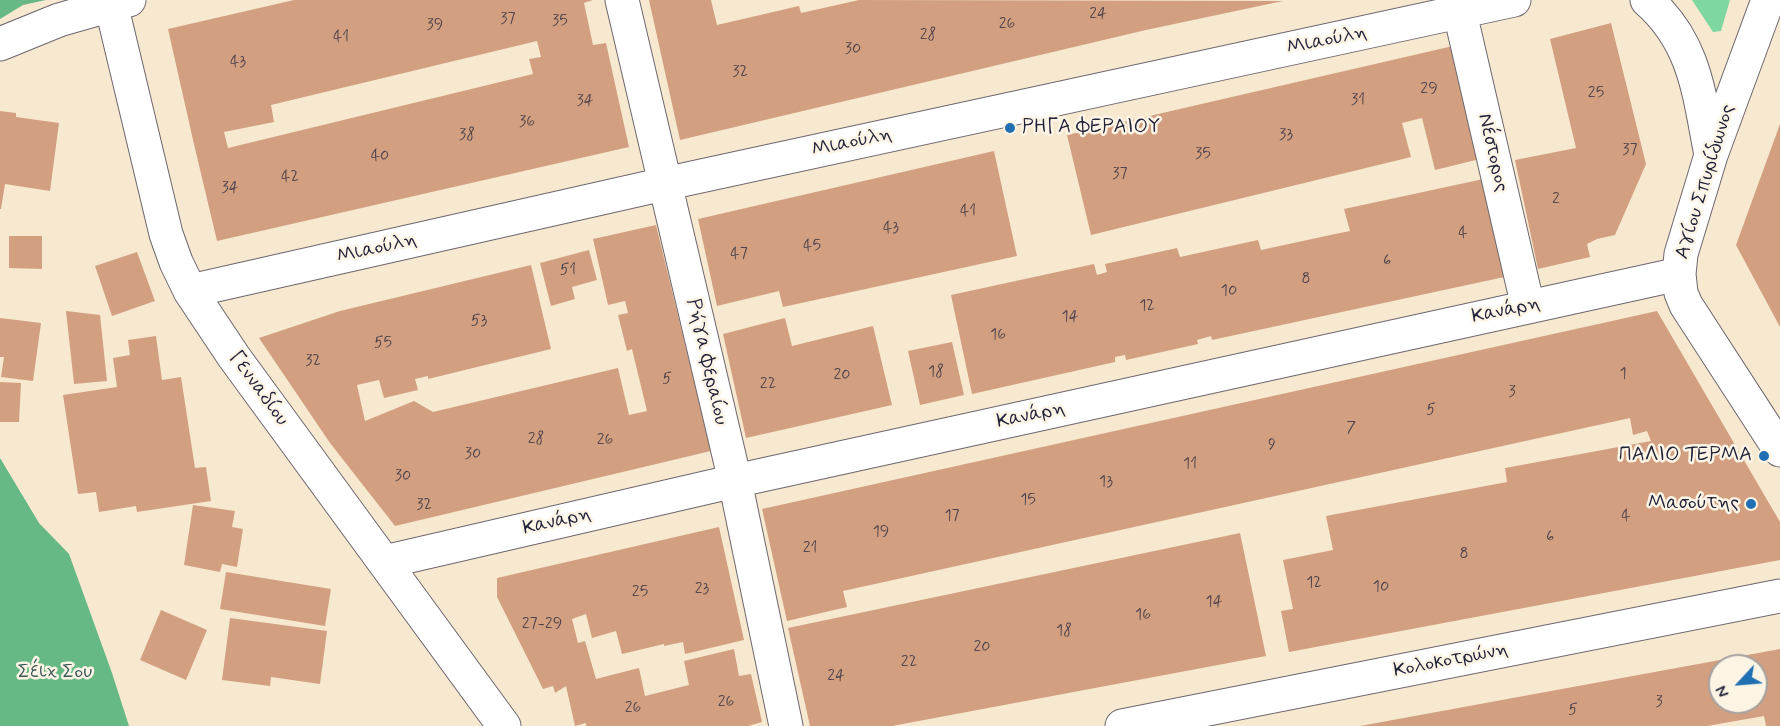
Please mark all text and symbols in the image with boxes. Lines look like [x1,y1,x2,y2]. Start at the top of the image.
house number: 24 [1089,5,1107,25]
house number: 37 [500,10,516,30]
house number: 35 [552,12,568,32]
house number: 26 [999,15,1015,35]
house number: 39 [427,16,443,36]
street label: Μιαούλη [1285,21,1369,61]
house number: 28 [920,26,936,46]
house number: 41 [333,28,349,48]
house number: 30 [845,40,861,60]
house number: 43 [230,53,246,73]
house number: 32 [732,63,748,83]
house number: 29 [1420,80,1438,100]
house number: 25 [1588,84,1604,104]
house number: 31 [1351,91,1365,111]
house number: 34 [577,92,593,112]
street label: Αγίου Σπυρίδωνος [1671,102,1741,262]
street label: Νέστορος [1471,111,1513,195]
house number: 36 [519,113,535,133]
place label: ΡΗΓΑ ΦΕΡΑΙΟΥ [1022,116,1160,140]
marker: ΡΗΓΑ ΦΕΡΑΙΟΥ [1003,121,1017,135]
street label: Μιαούλη [810,123,894,163]
house number: 38 [459,126,475,146]
house number: 33 [1279,126,1293,146]
house number: 37 [1622,141,1638,161]
house number: 35 [1195,145,1211,165]
house number: 40 [371,147,389,167]
house number: 37 [1112,165,1128,185]
house number: 42 [281,168,299,188]
house number: 34 [222,179,238,199]
house number: 2 [1552,190,1560,210]
house number: 41 [960,202,976,222]
house number: 43 [883,219,899,239]
house number: 4 [1458,224,1468,244]
street label: Μιαούλη [335,228,419,270]
house number: 45 [803,237,821,257]
house number: 47 [730,245,748,265]
house number: 6 [1383,252,1391,272]
house number: 51 [560,261,576,281]
house number: 8 [1301,270,1311,290]
house number: 10 [1221,282,1237,302]
street label: Κανάρη [1470,292,1542,330]
street label: Ρήγα Φεραίου [680,297,732,427]
house number: 12 [1139,297,1155,317]
house number: 14 [1062,308,1078,328]
house number: 53 [471,312,487,332]
house number: 16 [990,326,1006,346]
house number: 55 [374,334,392,354]
street label: Γενναδίου [223,347,293,431]
house number: 32 [305,352,321,372]
house number: 18 [928,363,944,383]
house number: 1 [1619,365,1627,385]
house number: 20 [834,366,850,386]
house number: 5 [662,370,672,390]
house number: 22 [760,375,776,395]
house number: 3 [1508,383,1516,403]
street label: Κανάρη [995,397,1067,435]
house number: 5 [1426,401,1436,421]
house number: 7 [1346,419,1356,439]
house number: 28 [528,430,544,450]
house number: 26 [597,431,613,451]
house number: 9 [1268,436,1276,456]
place label: ΠΑΛΙΟ ΤΕΡΜΑ [1619,444,1752,468]
house number: 30 [465,445,481,465]
marker: ΠΑΛΙΟ ΤΕΡΜΑ [1757,449,1771,463]
house number: 11 [1183,455,1197,475]
house number: 30 [395,467,411,487]
house number: 13 [1099,473,1113,493]
house number: 15 [1020,491,1036,511]
place label: Μασούτης [1648,492,1739,516]
house number: 32 [416,496,432,516]
marker: Μασούτης [1744,497,1758,511]
street label: Κανάρη [520,502,594,542]
house number: 17 [944,507,960,527]
house number: 4 [1621,507,1631,527]
house number: 19 [873,523,889,543]
house number: 6 [1546,528,1554,548]
house number: 21 [803,539,817,559]
house number: 8 [1459,545,1469,565]
house number: 12 [1306,574,1322,594]
house number: 10 [1373,578,1389,598]
house number: 23 [695,580,709,600]
house number: 25 [632,583,648,603]
house number: 14 [1206,593,1222,613]
house number: 16 [1135,606,1151,626]
house number: 27-29 [522,615,562,635]
house number: 18 [1056,622,1072,642]
house number: 20 [974,638,990,658]
street label: Κολοκοτρώνη [1392,638,1510,684]
house number: 22 [901,653,917,673]
north arrow [1708,654,1768,714]
park label: Σέιχ Σου [18,661,92,685]
house number: 24 [827,667,845,687]
text: N [1711,682,1735,701]
house number: 26 [718,693,734,713]
house number: 3 [1655,693,1663,713]
house number: 26 [625,699,641,719]
house number: 5 [1568,701,1578,721]

